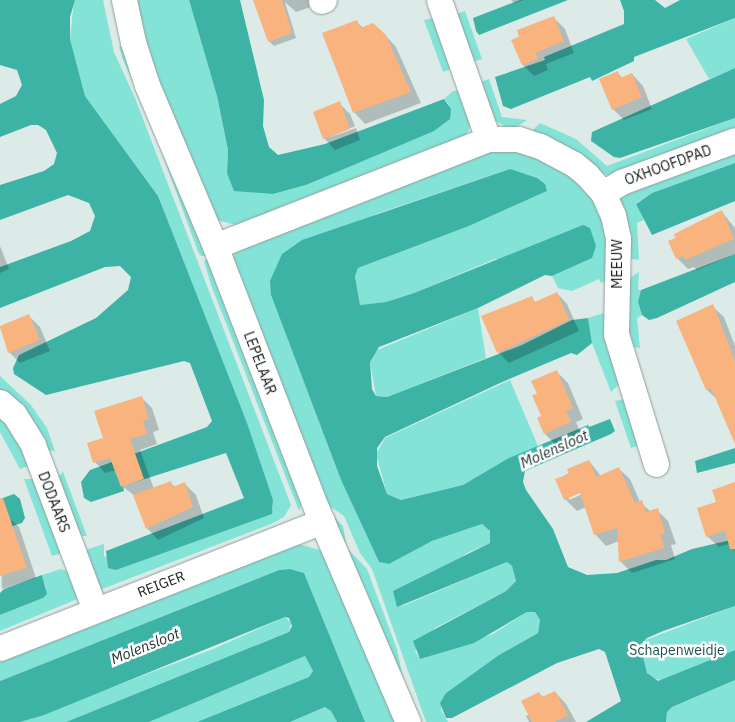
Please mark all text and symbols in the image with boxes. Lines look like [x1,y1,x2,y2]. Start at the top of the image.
street label: OXHOOFDPAD [622,141,714,189]
street label: MEEUW [609,239,625,289]
street label: LEPELAAR [240,329,280,397]
water label: Molensloot [517,426,591,472]
street label: DODAARS [35,469,73,535]
street label: REIGER [135,567,187,601]
water label: Molensloot [108,624,182,668]
park label: Schapenweidje [629,642,725,658]

